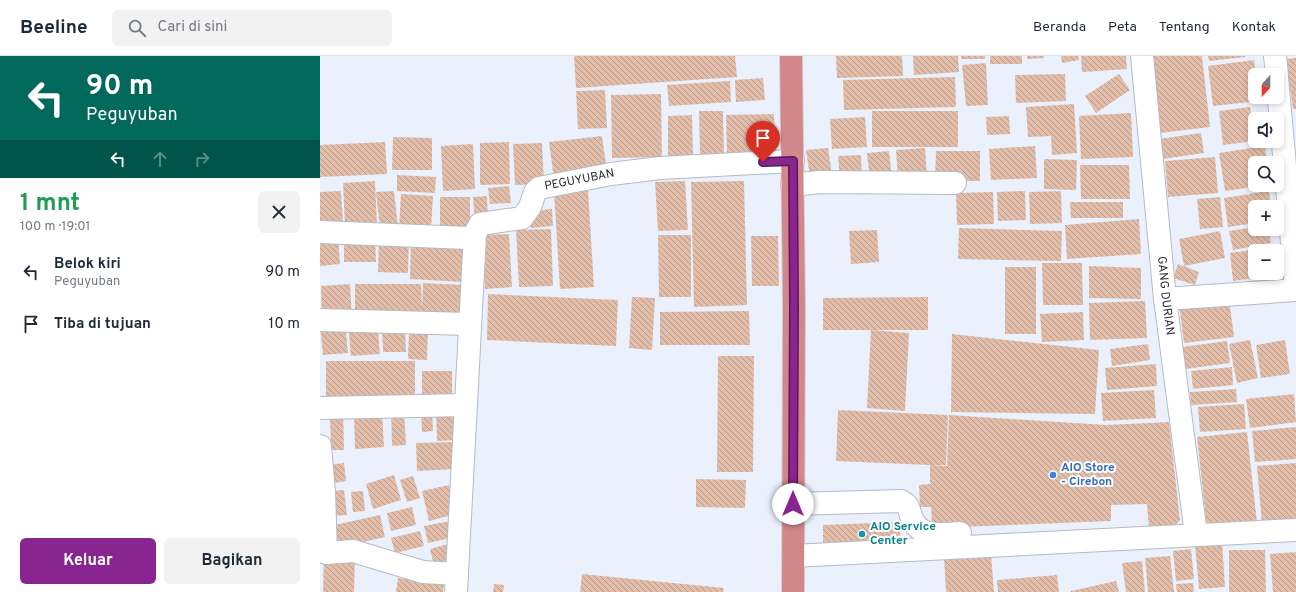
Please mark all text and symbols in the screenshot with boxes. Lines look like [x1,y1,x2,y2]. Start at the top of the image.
search box [112,10,392,46]
text: Beeline [20,16,88,40]
icon: search [126,17,148,39]
text: Cari di sini [158,18,227,37]
text: Beranda [1033,19,1086,36]
text: Peta [1108,19,1137,36]
text: Tentang [1159,19,1210,36]
text: Kontak [1232,19,1276,36]
north arrow [1248,68,1284,104]
map controls [1248,68,1284,280]
text: 90 m [86,69,153,105]
icon: left [20,72,72,124]
text: Peguyuban [86,104,178,127]
button: sound [1248,112,1284,148]
pin [746,121,780,162]
icon: arrive [752,127,774,149]
icon: left [107,148,129,170]
icon: ahead [149,148,171,170]
icon: right [191,148,213,170]
button: search [1248,156,1284,192]
street label: PEGUYUBAN [543,166,616,195]
text: 1 mnt [20,189,80,219]
button: close [258,191,300,233]
button: + [1248,200,1284,236]
text: 100 m · 19:01 [20,219,90,235]
button: − [1248,244,1284,280]
text: Belok kiri [54,255,121,274]
street label: GANG DURIAN [1153,256,1178,336]
icon: left [20,261,42,283]
text: 90 m [265,263,300,282]
text: Peguyuban [54,274,120,290]
icon: arrive [20,313,42,335]
text: Tiba di tujuan [54,315,151,334]
text: 10 m [269,315,300,334]
place label: AIO Store - Cirebon [1061,460,1115,490]
marker: AIO Store - Cirebon [1048,470,1058,480]
position arrow [772,483,814,525]
place label: AIO Service Center [870,519,936,549]
marker: AIO Service Center [857,529,867,539]
button: Keluar [20,538,156,584]
button: Bagikan [164,538,300,584]

